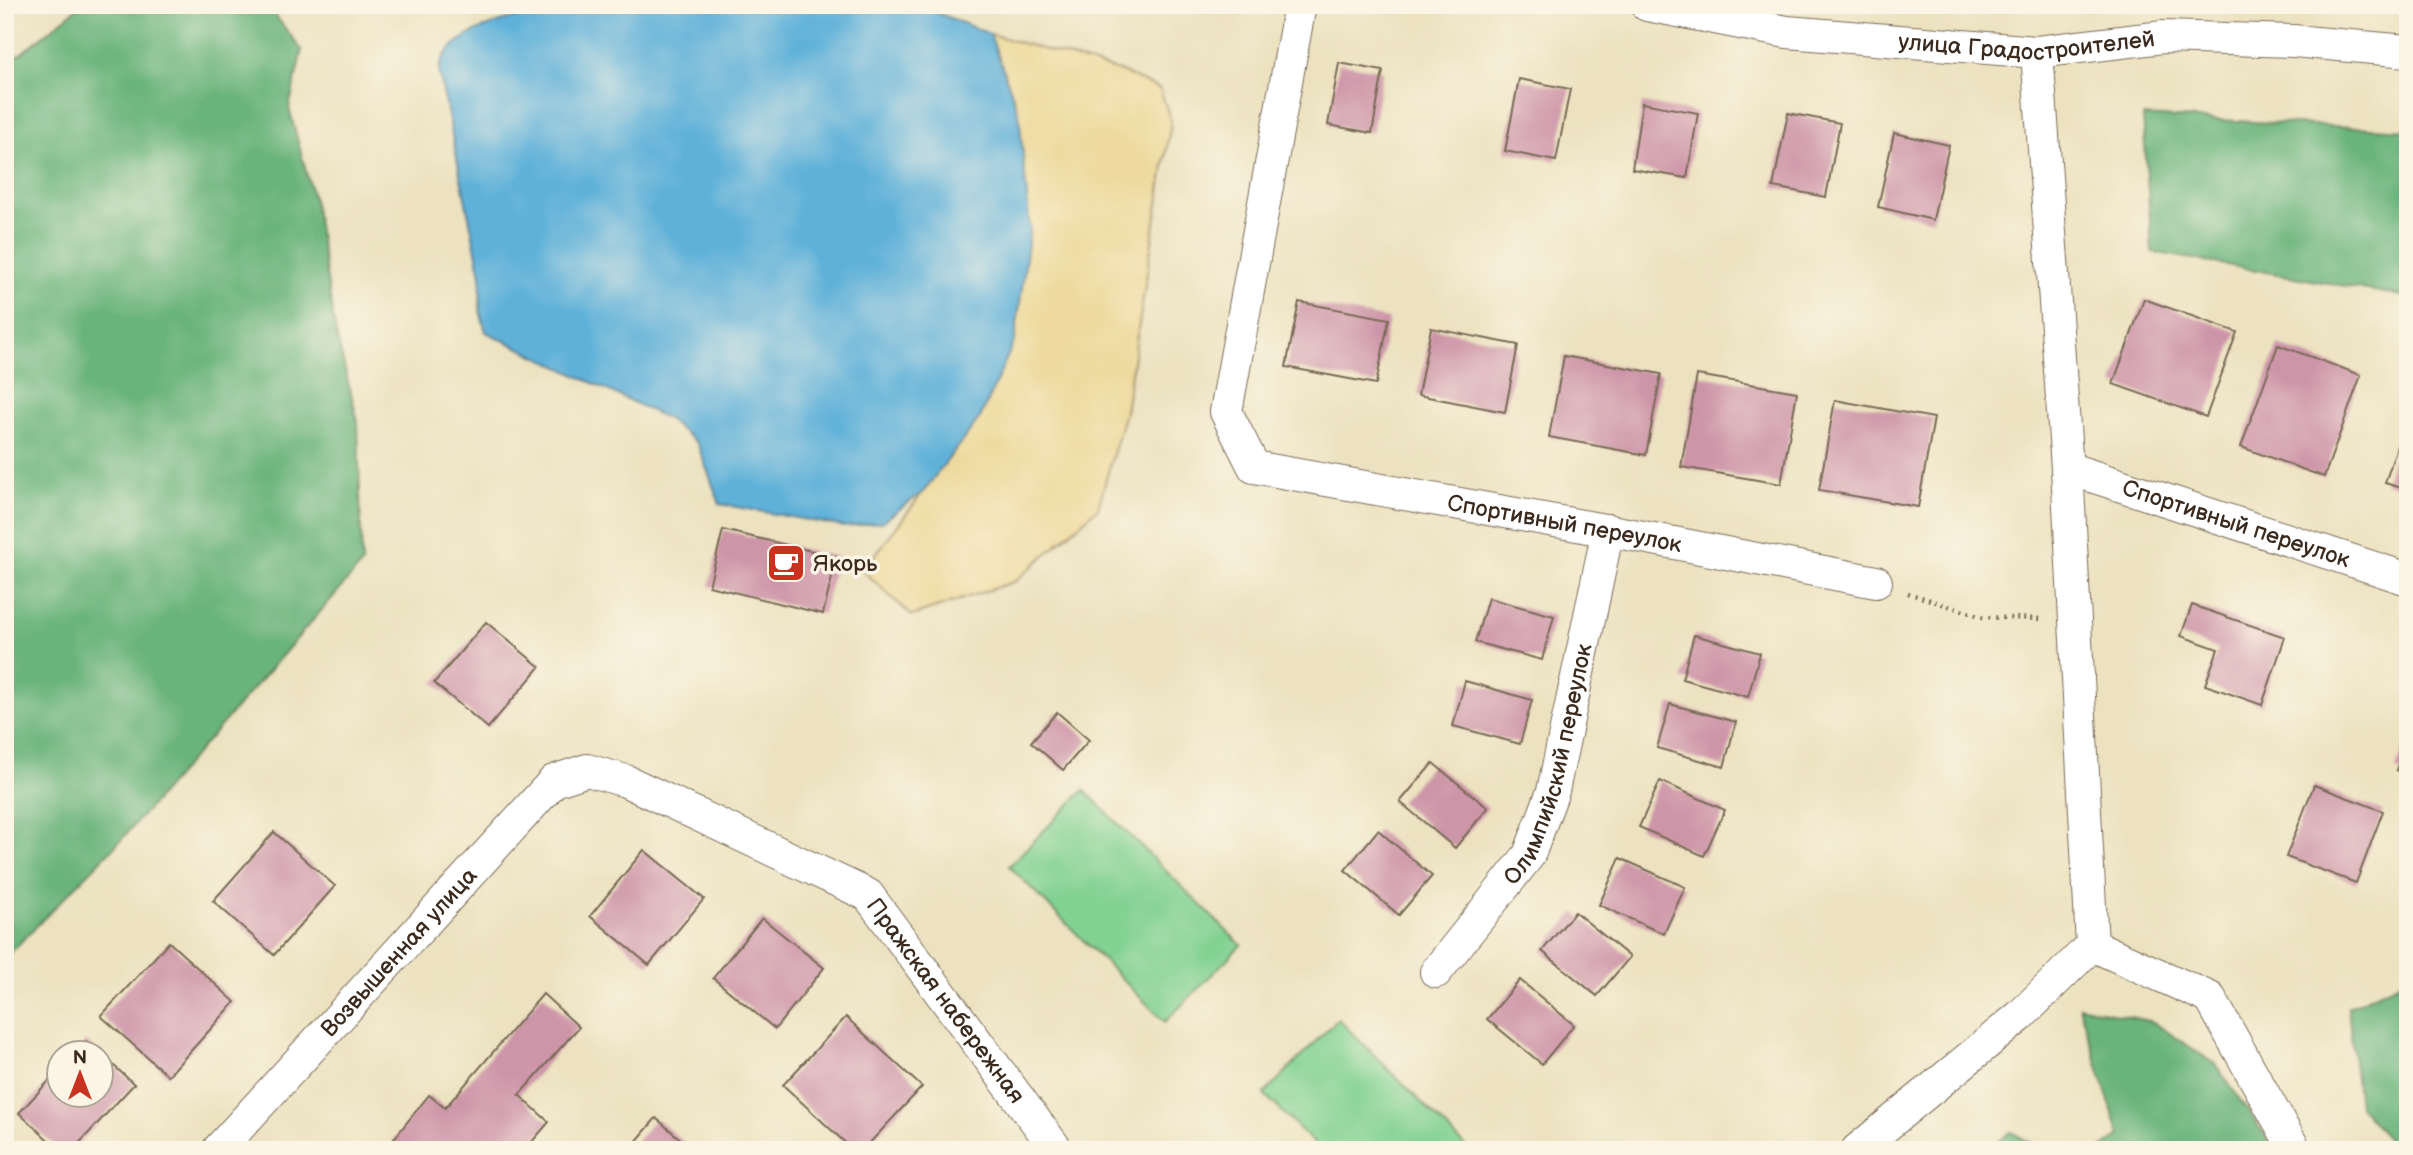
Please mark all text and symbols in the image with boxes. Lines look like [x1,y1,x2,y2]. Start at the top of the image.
street label: улица Градостроителей [1897,25,2156,67]
street label: Спортивный переулок [2119,474,2354,574]
street label: Спортивный переулок [1445,489,1685,559]
cafe icon: Якорь [765,542,807,584]
place label: Якорь [813,550,877,578]
street label: Олимпийский переулок [1498,640,1599,891]
street label: Возвышенная улица [315,862,483,1043]
street label: Пражская набережная [860,893,1030,1109]
north arrow [46,1040,116,1110]
text: N [73,1047,87,1070]

